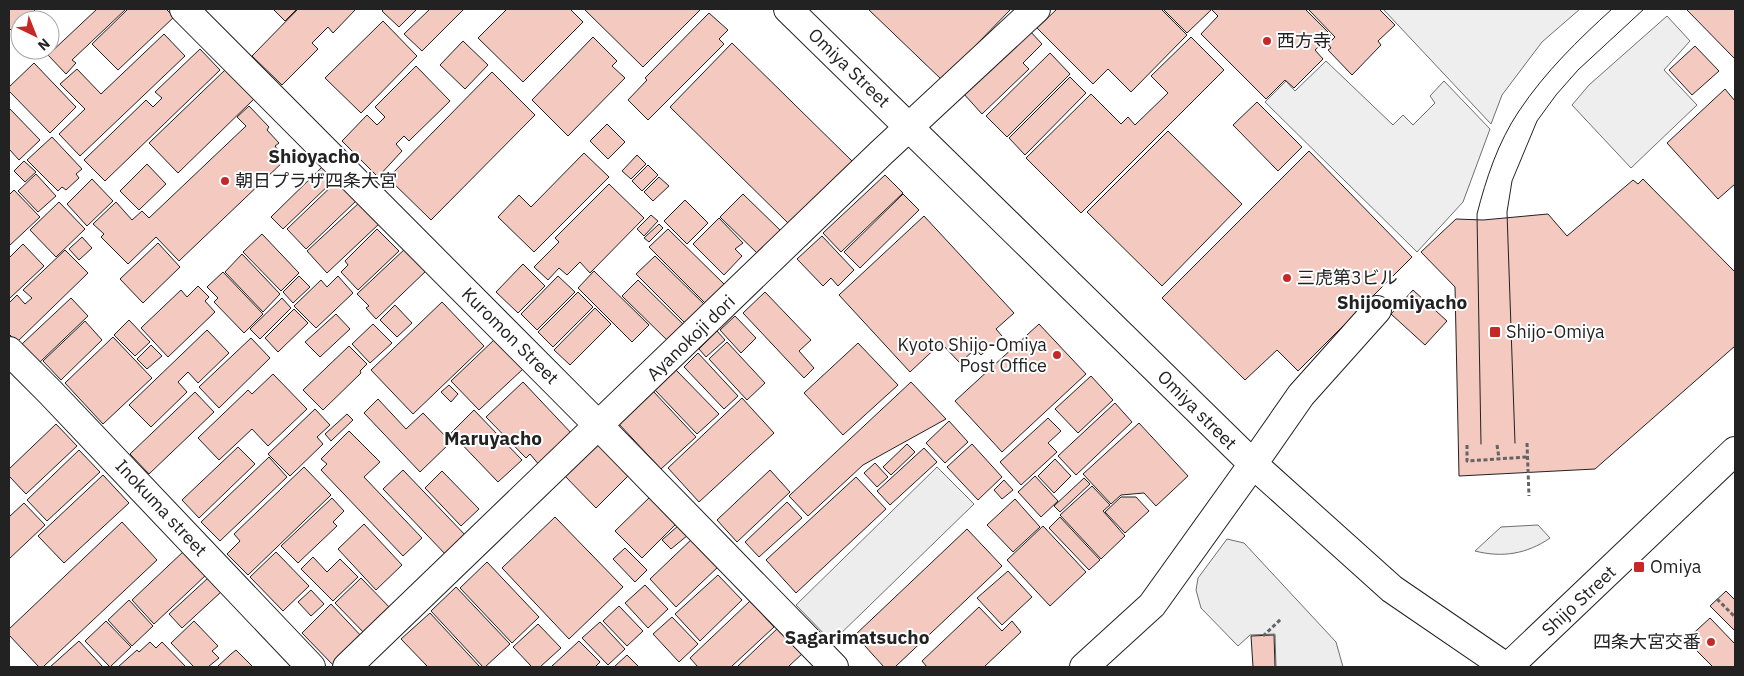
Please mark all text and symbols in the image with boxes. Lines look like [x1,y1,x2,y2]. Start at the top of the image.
north arrow [10,10,60,60]
street label: Omiya Street [804,23,895,112]
place label: 西方寺 [1277,29,1331,52]
text: N [34,34,54,55]
marker: 西方寺 [1261,35,1273,47]
district label: Shioyacho [268,144,360,168]
place label: 朝日プラザ四条大宮 [235,169,397,192]
marker: 朝日プラザ四条大宮 [219,175,231,187]
place label: 三虎第3ビル [1297,266,1398,289]
marker: 三虎第3ビル [1281,272,1293,284]
street label: Kuromon Street [457,282,564,389]
street label: Ayanokoji dori [642,290,740,386]
district label: Shijoomiyacho [1337,290,1468,314]
place label: Shijo-Omiya [1506,320,1605,343]
marker: Shijo-Omiya [1488,325,1502,339]
place label: Kyoto Shijo-Omiya Post Office [898,333,1047,377]
marker: Kyoto Shijo-Omiya Post Office [1051,349,1063,361]
street label: Omiya street [1153,365,1242,454]
district label: Maruyacho [444,426,542,450]
street label: Inokuma street [111,454,212,561]
place label: Omiya [1650,555,1702,578]
street label: Shijo Street [1537,560,1621,641]
marker: Omiya [1632,560,1646,574]
district label: Sagarimatsucho [785,625,930,649]
place label: 四条大宮交番 [1593,630,1701,653]
marker: 四条大宮交番 [1705,636,1717,648]

